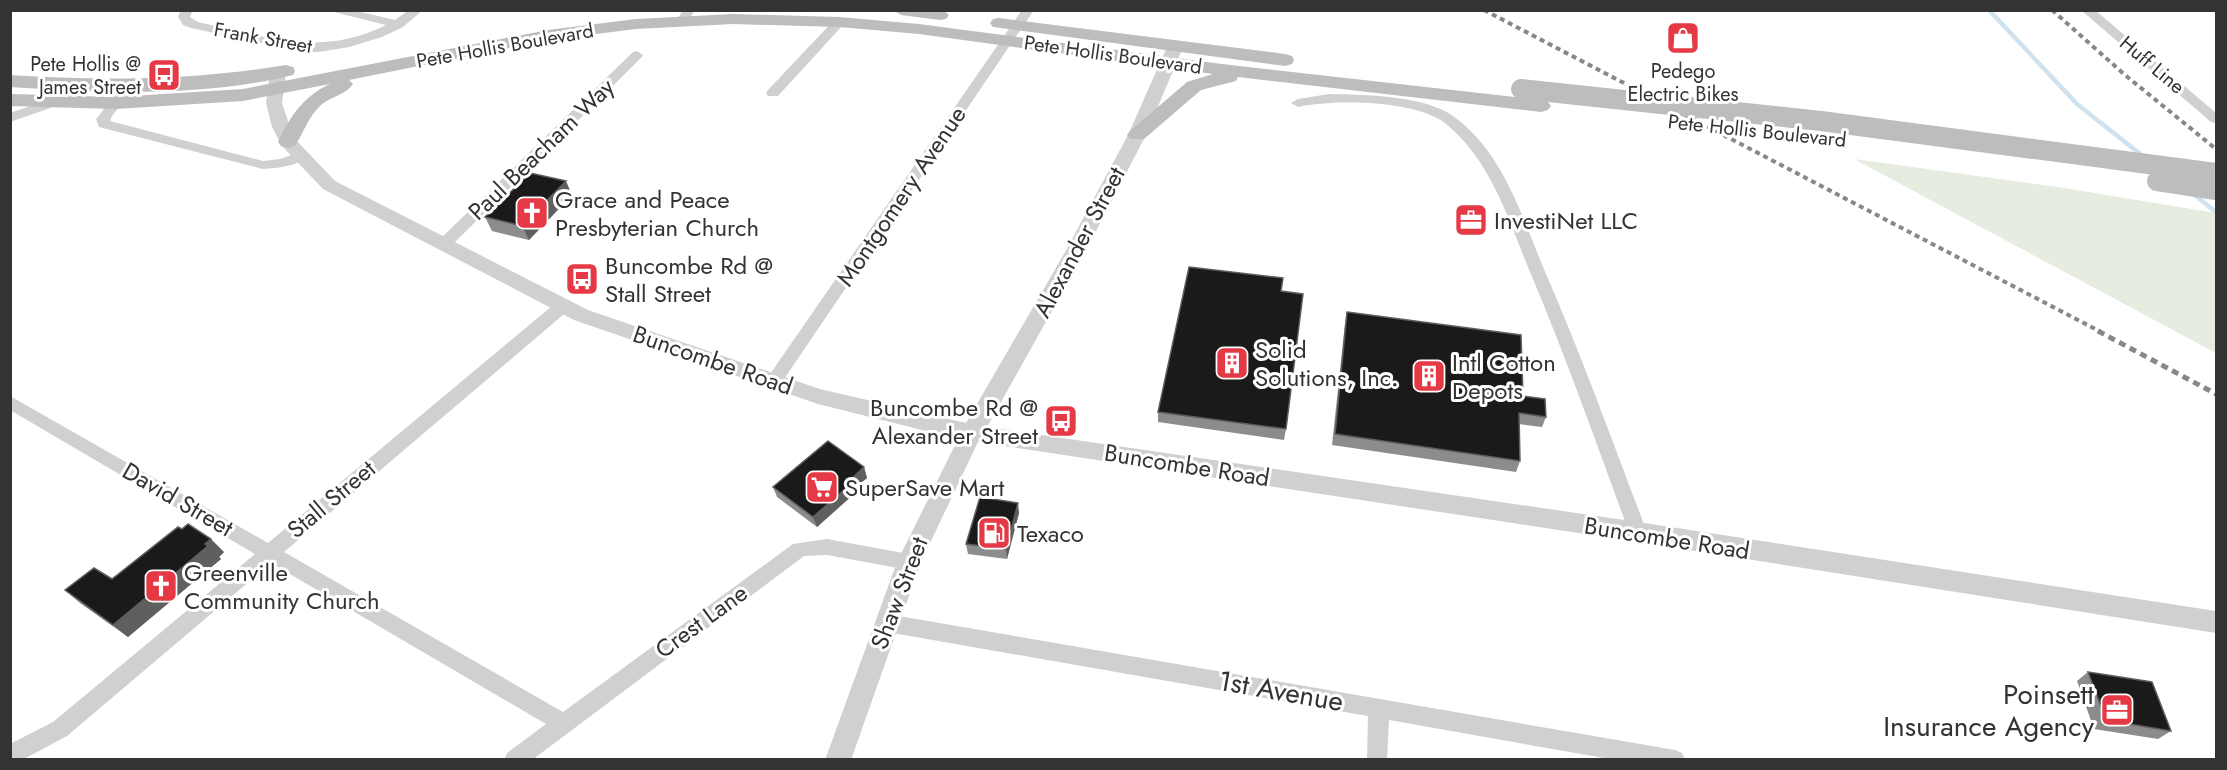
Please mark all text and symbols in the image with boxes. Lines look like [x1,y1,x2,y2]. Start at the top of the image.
street label: Frank Street [212,15,315,61]
street label: Pete Hollis Boulevard [414,16,596,76]
shop icon: Pedego Electric Bikes [1665,20,1701,56]
street label: Pete Hollis Boulevard [1022,28,1204,82]
street label: Huff Line [2113,29,2191,101]
place label: Pete Hollis @ James Street [30,50,141,102]
bus stop icon: Pete Hollis @ James Street [146,57,182,93]
place label: Pedego Electric Bikes [1627,57,1739,109]
street label: Paul Beacham Way [460,70,622,228]
street label: Montgomery Avenue [828,99,974,293]
street label: Pete Hollis Boulevard [1666,107,1848,155]
street label: Alexander Street [1025,160,1134,324]
place label: Grace and Peace Presbyterian Church [555,182,759,245]
church icon: Grace and Peace Presbyterian Church [514,195,550,231]
office icon: InvestiNet LLC [1453,202,1489,238]
place label: InvestiNet LLC [1494,203,1638,238]
place label: Buncombe Rd @ Stall Street [605,248,773,311]
bus stop icon: Buncombe Rd @ Stall Street [564,261,600,297]
street label: Buncombe Road [628,316,798,404]
place label: Solid Solutions, Inc. [1255,332,1399,395]
building icon: Solid Solutions, Inc. [1214,345,1250,381]
place label: Intl Cotton Depots [1452,345,1556,408]
building icon: Intl Cotton Depots [1411,358,1447,394]
place label: Buncombe Rd @ Alexander Street [870,390,1038,453]
bus stop icon: Buncombe Rd @ Alexander Street [1043,403,1079,439]
street label: Buncombe Road [1102,435,1272,495]
street label: Stall Street [279,451,383,546]
street label: David Street [116,453,240,545]
supermarket icon: SuperSave Mart [804,469,840,505]
place label: SuperSave Mart [845,470,1005,505]
street label: Buncombe Road [1582,508,1752,568]
fuel station icon: Texaco [976,515,1012,551]
place label: Texaco [1017,516,1084,551]
street label: Shaw Street [862,531,937,654]
place label: Greenville Community Church [184,555,380,618]
church icon: Greenville Community Church [143,568,179,604]
street label: Crest Lane [648,576,754,666]
street label: 1st Avenue [1215,660,1347,722]
place label: Poinsett Insurance Agency [1883,674,2095,747]
office icon: Poinsett Insurance Agency [2099,692,2135,728]

